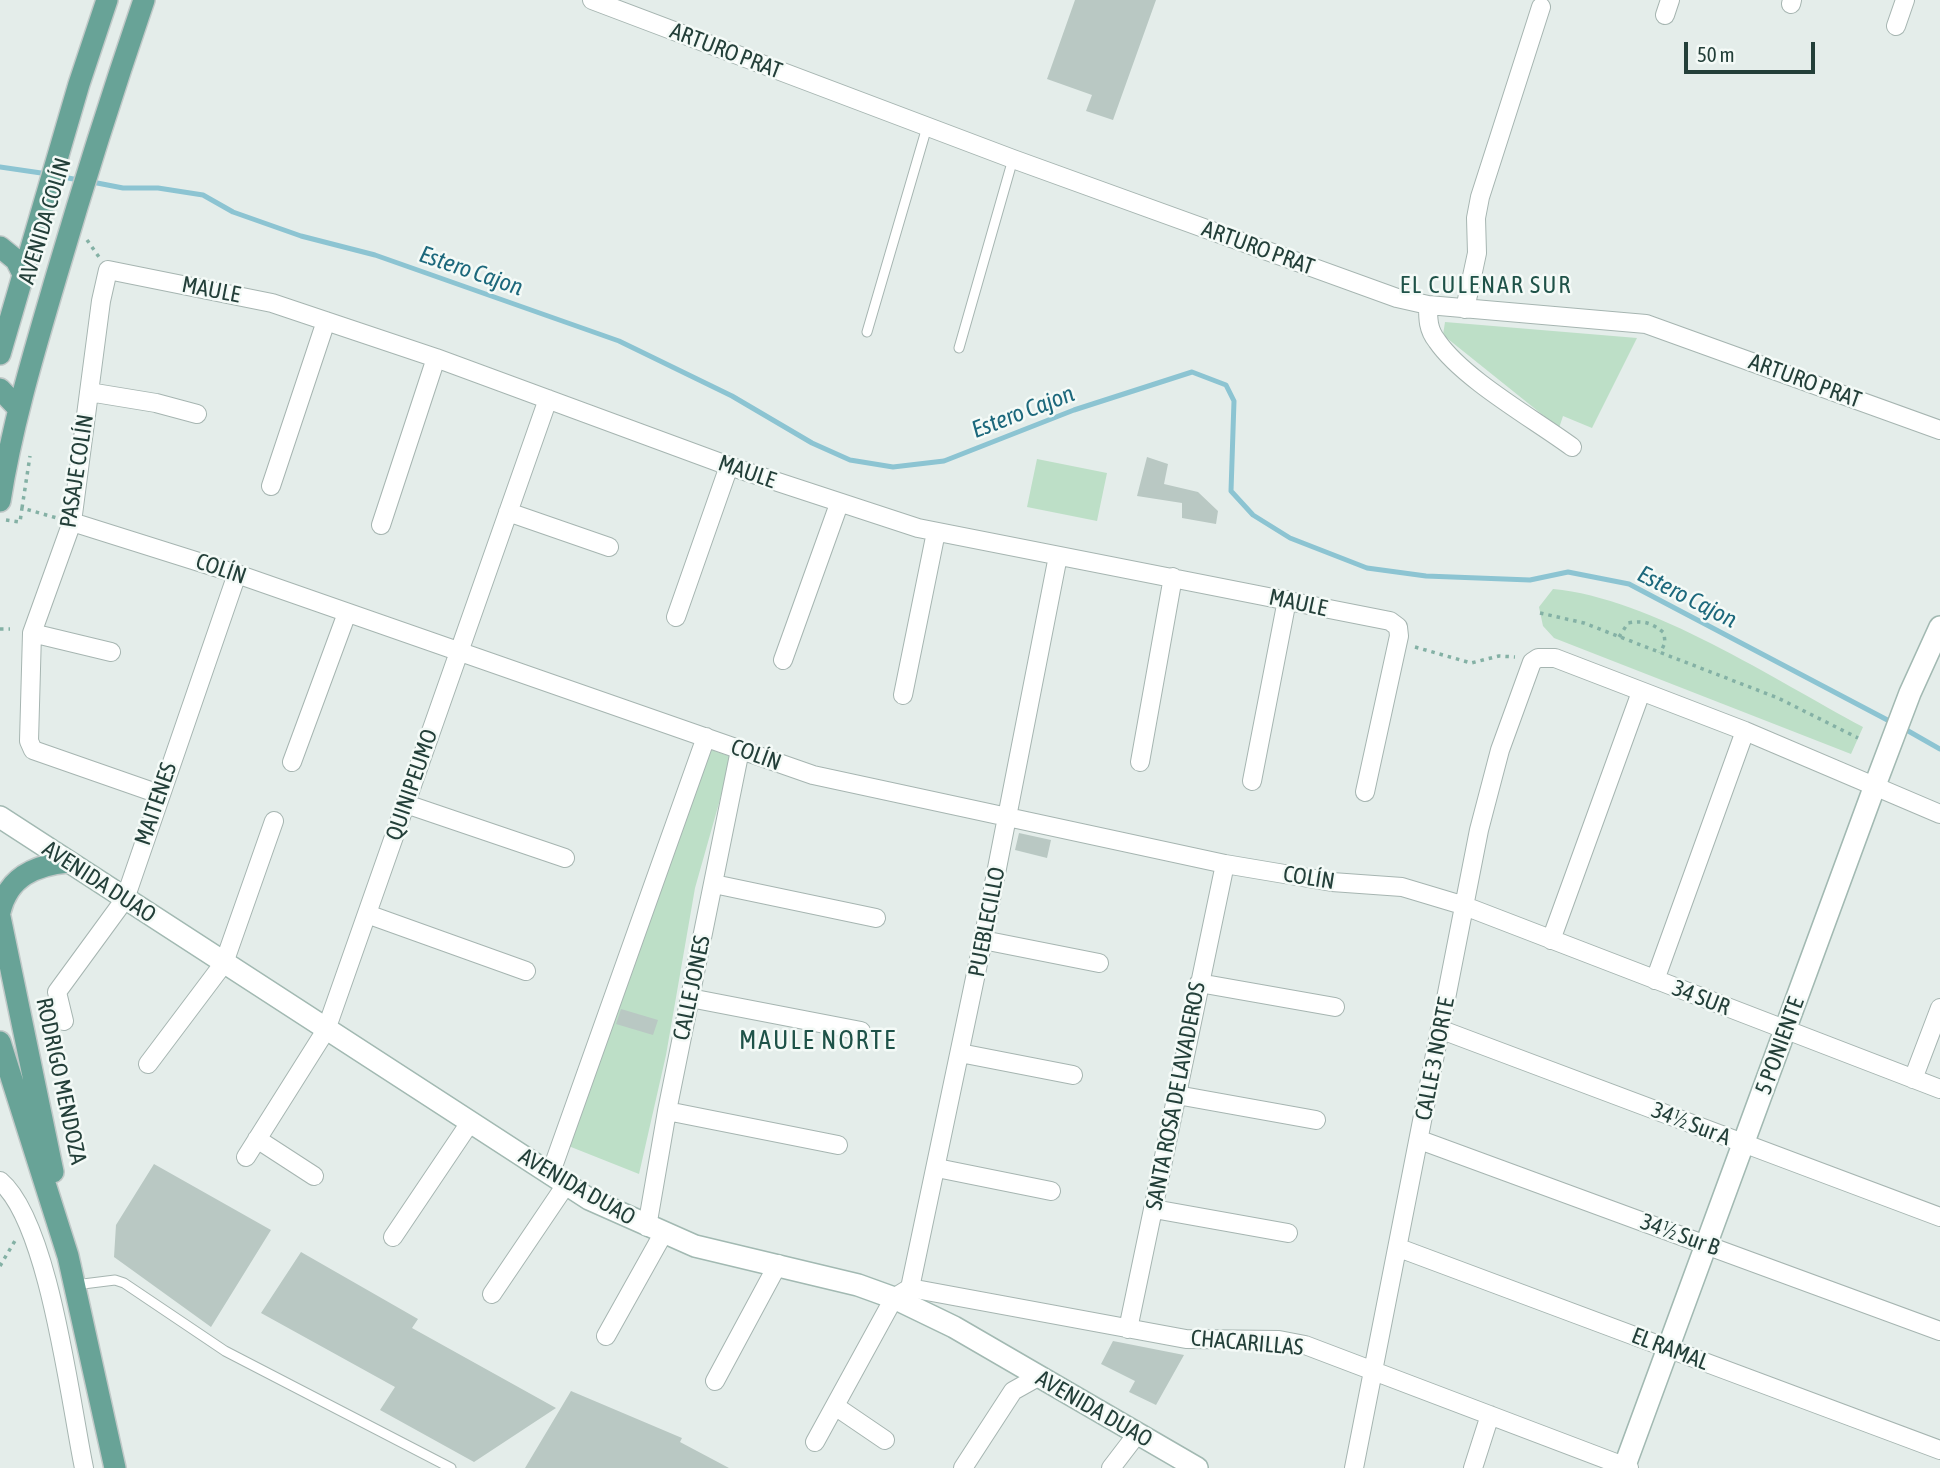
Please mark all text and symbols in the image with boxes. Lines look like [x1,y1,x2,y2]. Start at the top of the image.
street label: ARTURO PRAT [666,17,786,85]
scale bar [1688,28,1819,72]
text: 50 m [1697,42,1735,66]
street label: AVENIDA COLÍN [13,155,77,287]
street label: ARTURO PRAT [1198,215,1318,281]
water label: Estero Cajon [415,240,527,302]
street label: MAULE [179,271,243,309]
district label: EL CULENAR SUR [1401,271,1571,299]
street label: ARTURO PRAT [1745,348,1865,414]
water label: Estero Cajon [968,379,1078,445]
street label: PASAJE COLÍN [54,412,100,530]
street label: MAULE [715,449,779,495]
street label: COLÍN [192,548,250,590]
water label: Estero Cajon [1633,560,1741,634]
street label: MAULE [1266,583,1330,623]
street label: QUINIPEUMO [380,726,444,844]
street label: COLÍN [727,733,785,777]
street label: MAITENES [129,759,183,849]
street label: AVENIDA DUAO [37,835,161,929]
street label: COLÍN [1281,860,1337,896]
street label: PUEBLECILLO [963,865,1011,979]
street label: CALLE JONES [667,933,717,1043]
street label: 34 SUR [1668,974,1734,1022]
street label: SANTA ROSA DE LAVADEROS [1140,980,1212,1212]
street label: 5 PONIENTE [1750,994,1810,1098]
street label: RODRIGO MENDOZA [30,995,92,1167]
street label: CALLE 3 NORTE [1410,995,1460,1123]
district label: MAULE NORTE [740,1025,896,1057]
street label: 34½ Sur A [1648,1096,1734,1152]
street label: AVENIDA DUAO [514,1143,640,1231]
street label: 34½ Sur B [1637,1208,1723,1262]
street label: EL RAMAL [1628,1322,1712,1376]
street label: CHACARILLAS [1190,1324,1304,1362]
street label: AVENIDA DUAO [1031,1365,1157,1453]

